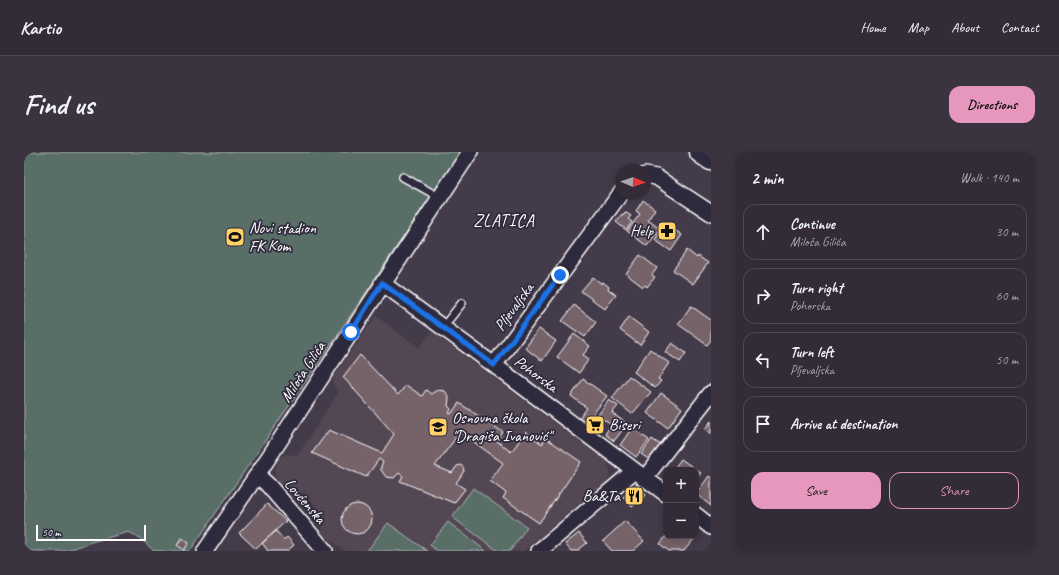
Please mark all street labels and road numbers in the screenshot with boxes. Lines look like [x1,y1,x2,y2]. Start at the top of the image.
street label: Pljevaljska [490,278,539,335]
street label: Miloša Gilića [276,337,331,406]
street label: Pohorska [510,351,563,398]
street label: Lovćenska [280,474,331,529]

